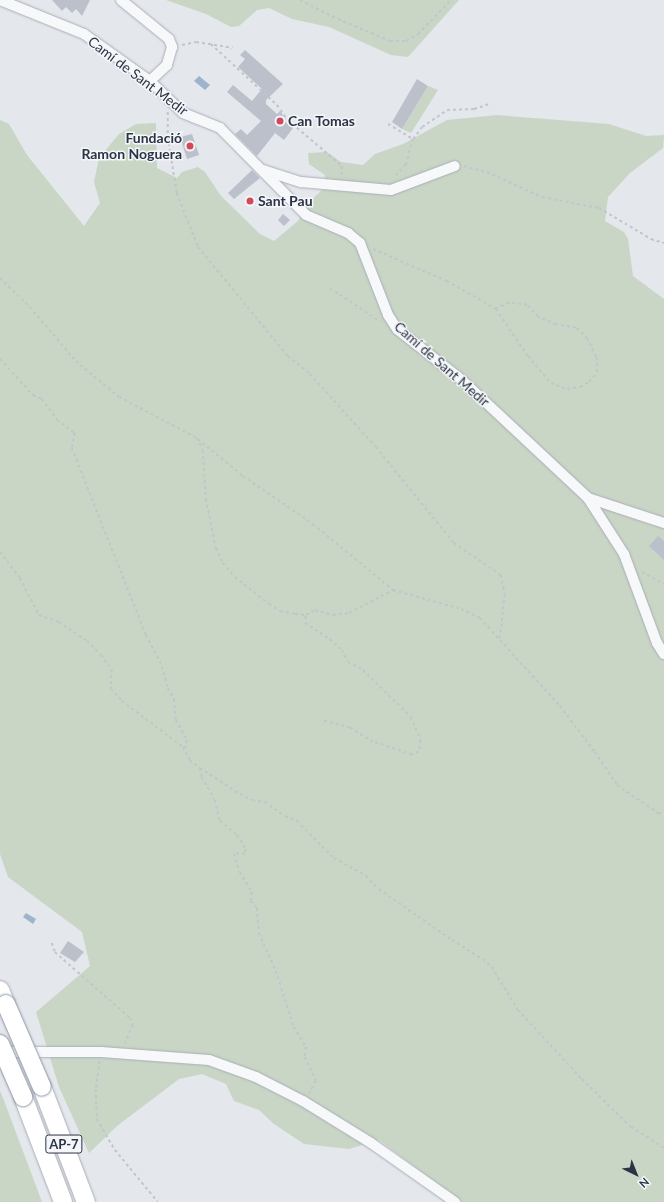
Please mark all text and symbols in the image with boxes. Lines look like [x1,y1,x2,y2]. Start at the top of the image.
street label: Camí de Sant Medir [85,33,191,119]
place label: Can Tomas [288,113,355,129]
marker: Can Tomas [275,116,285,126]
place label: Fundació Ramon Noguera [81,130,182,162]
marker: Fundació Ramon Noguera [185,141,195,151]
place label: Sant Pau [258,193,313,209]
marker: Sant Pau [245,196,255,206]
street label: Camí de Sant Medir [391,318,493,410]
road number: AP-7 [45,1133,83,1155]
north arrow [616,1154,656,1194]
text: N [637,1175,652,1191]

